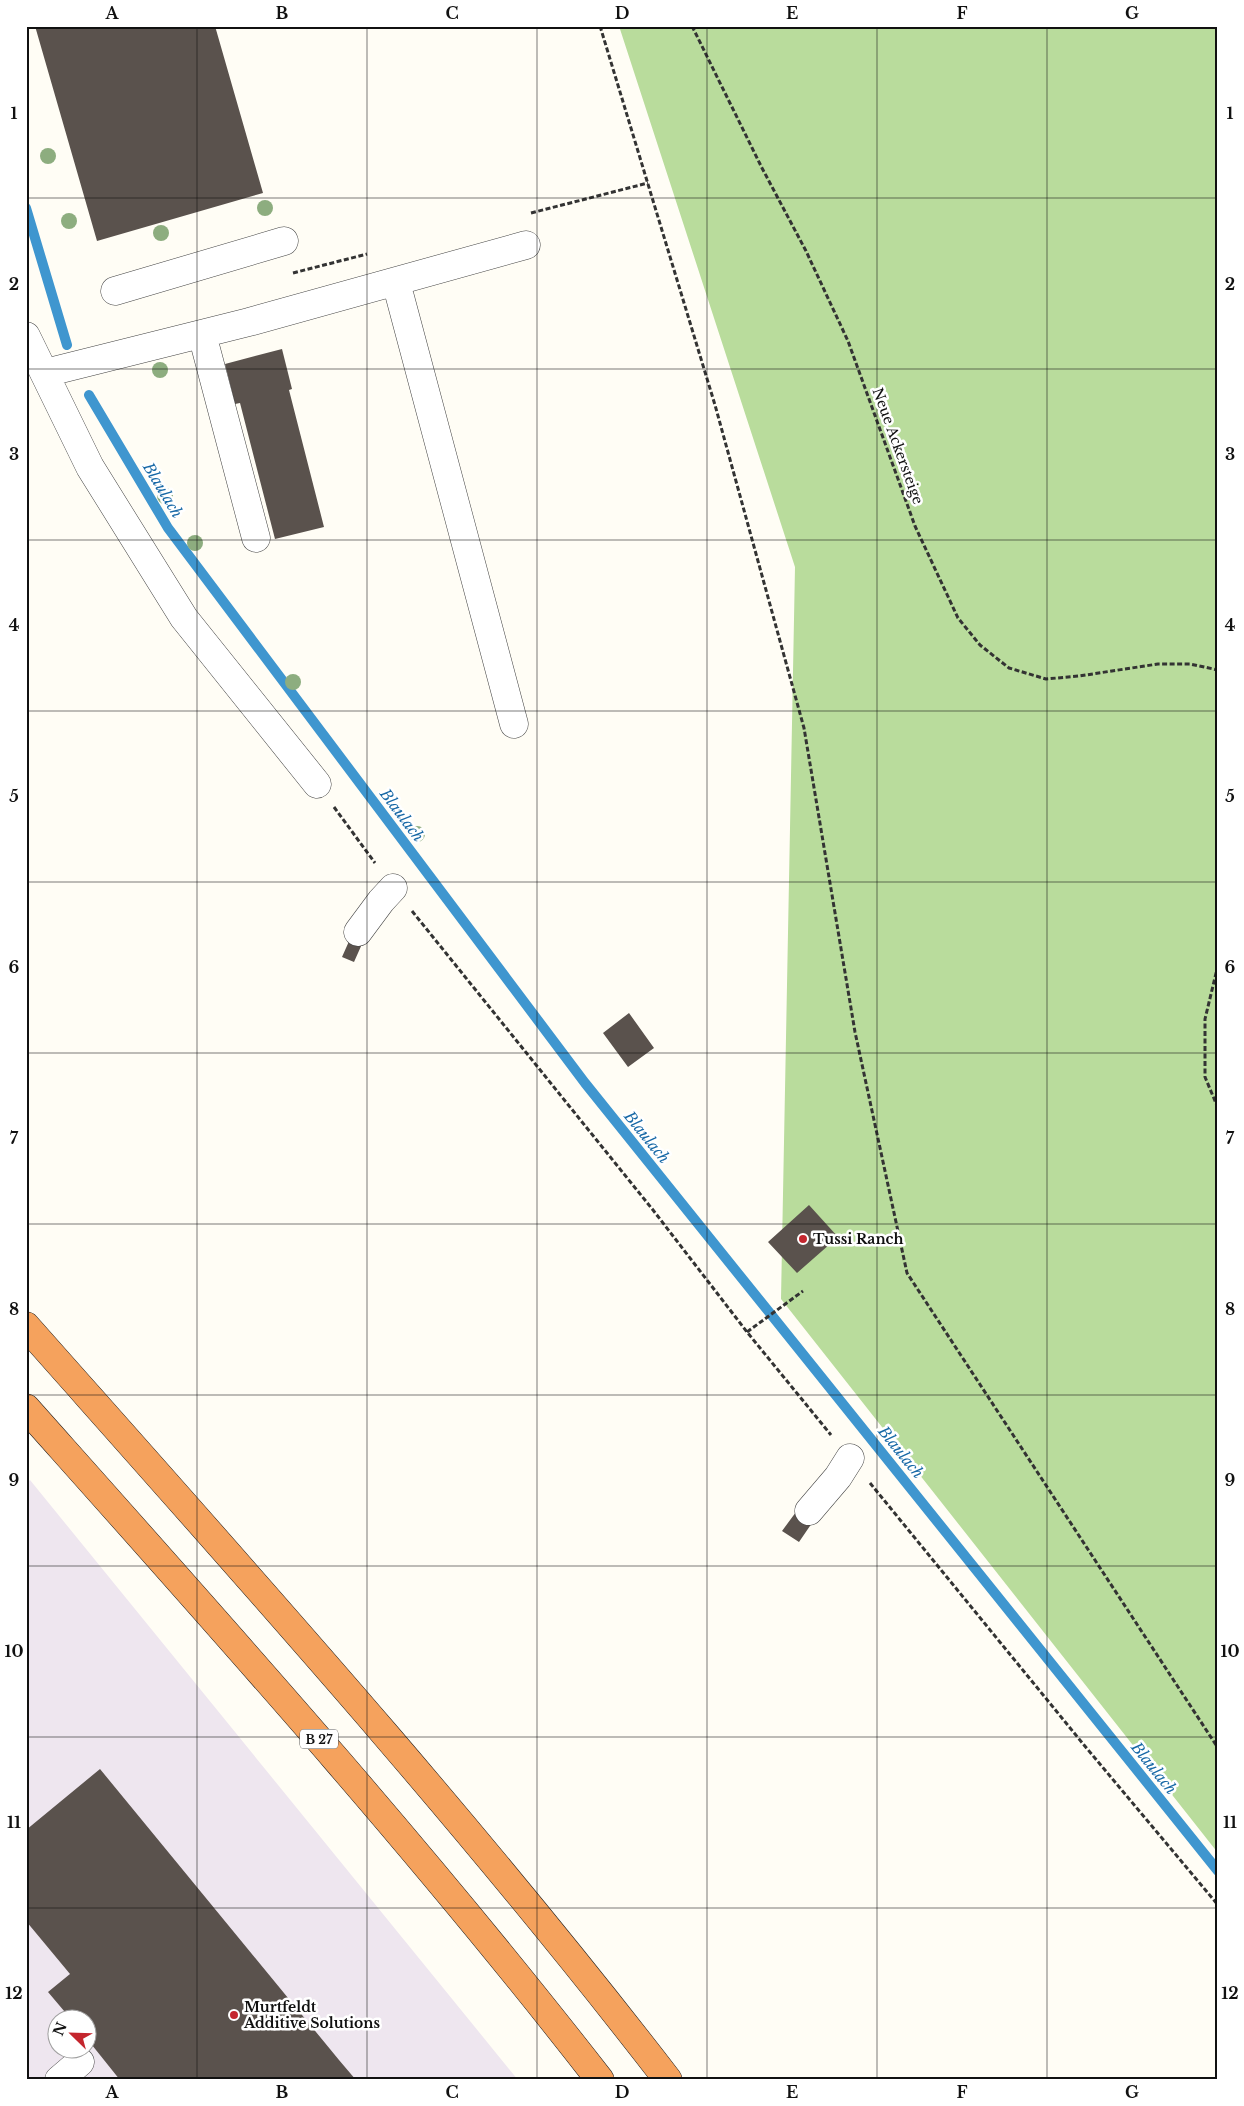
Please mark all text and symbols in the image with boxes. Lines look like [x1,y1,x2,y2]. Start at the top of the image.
text: A [105,3,120,23]
text: B [276,3,289,23]
text: C [445,3,459,23]
text: D [615,3,629,23]
text: E [786,3,798,23]
text: F [956,3,968,23]
text: G [1125,3,1139,23]
text: 1 [11,103,18,123]
text: 1 [1227,103,1234,123]
text: 2 [9,274,19,294]
text: 2 [1225,274,1235,294]
street label: Neue Ackersteige [869,385,927,507]
text: 3 [9,444,19,464]
text: 3 [1225,444,1235,464]
water label: Blaulach [139,458,187,522]
text: 4 [9,615,19,635]
text: 4 [1225,615,1235,635]
water label: Blaulach [375,784,428,846]
text: 5 [9,786,19,806]
text: 5 [1225,786,1235,806]
text: 6 [9,957,20,977]
text: 6 [1225,957,1236,977]
water label: Blaulach [620,1106,674,1167]
text: 7 [10,1128,19,1148]
text: 7 [1226,1128,1235,1148]
place label: Tussi Ranch [813,1230,903,1248]
marker: Tussi Ranch [797,1233,809,1245]
text: 8 [9,1299,19,1319]
text: 8 [1225,1299,1235,1319]
water label: Blaulach [874,1421,928,1482]
text: 9 [9,1470,20,1490]
text: 9 [1225,1470,1236,1490]
text: 10 [4,1641,24,1661]
text: 10 [1220,1641,1240,1661]
road number: B 27 [300,1730,338,1748]
water label: Blaulach [1127,1737,1181,1798]
text: 11 [7,1812,21,1832]
text: 11 [1223,1812,1237,1832]
text: 12 [5,1983,23,2003]
text: 12 [1221,1983,1239,2003]
place label: Murtfeldt Additive Solutions [243,1998,380,2032]
north arrow [48,2008,98,2058]
marker: Murtfeldt Additive Solutions [228,2009,240,2021]
text: N [49,2019,71,2038]
text: A [105,2082,120,2102]
text: B [276,2082,289,2102]
text: C [445,2082,459,2102]
text: D [615,2082,629,2102]
text: E [786,2082,798,2102]
text: F [956,2082,968,2102]
text: G [1125,2082,1139,2102]

